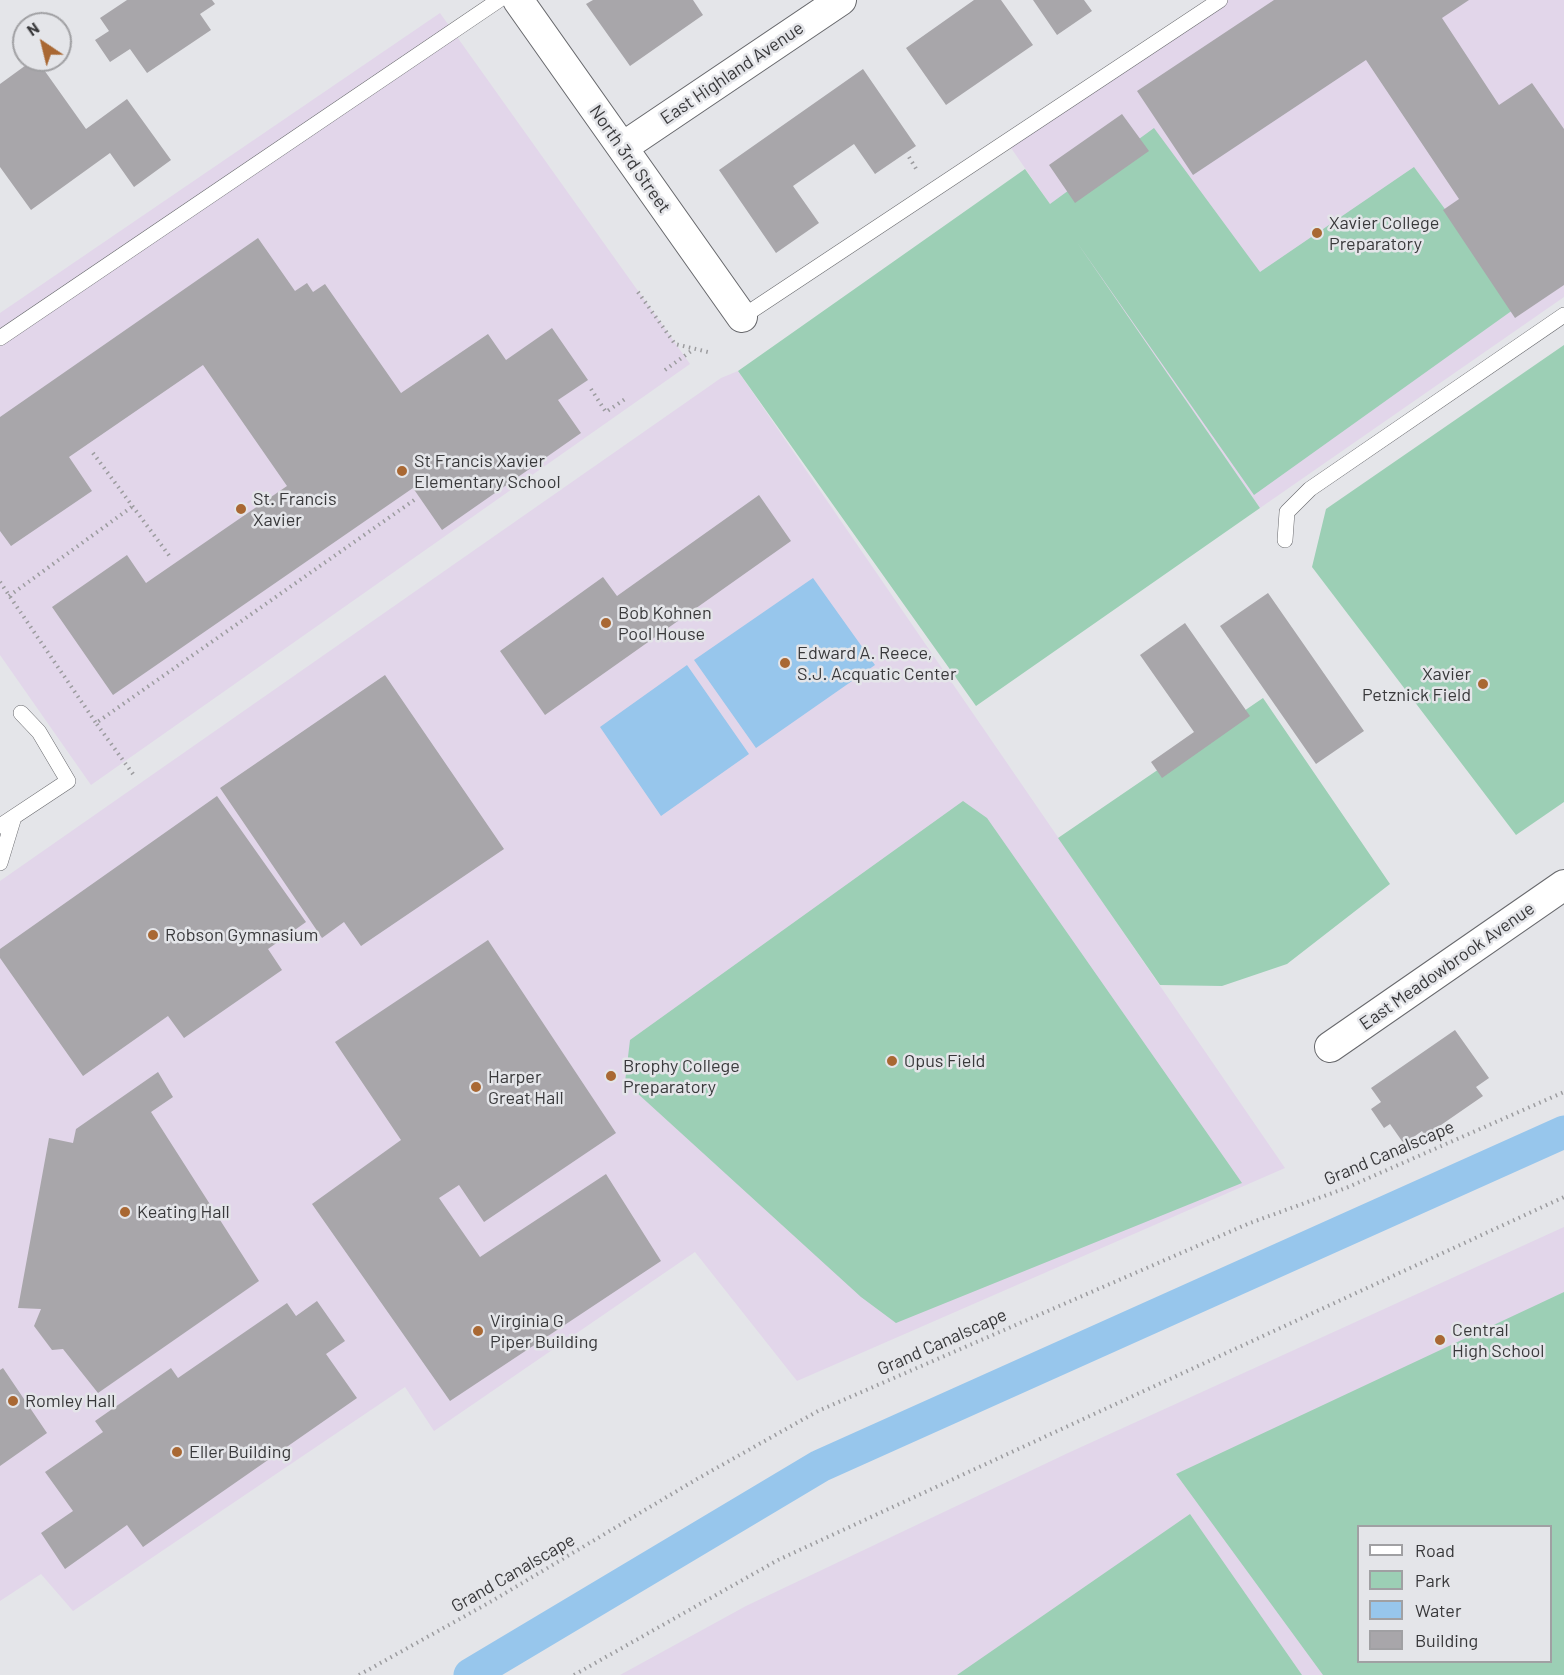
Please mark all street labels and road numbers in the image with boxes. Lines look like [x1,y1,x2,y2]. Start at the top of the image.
street label: East Highland Avenue [656,17,808,129]
street label: North 3rd Street [585,101,675,217]
street label: East Meadowbrook Avenue [1355,897,1539,1035]
street label: Grand Canalscape [1321,1116,1457,1190]
street label: Grand Canalscape [874,1304,1010,1380]
street label: Grand Canalscape [447,1529,579,1617]

